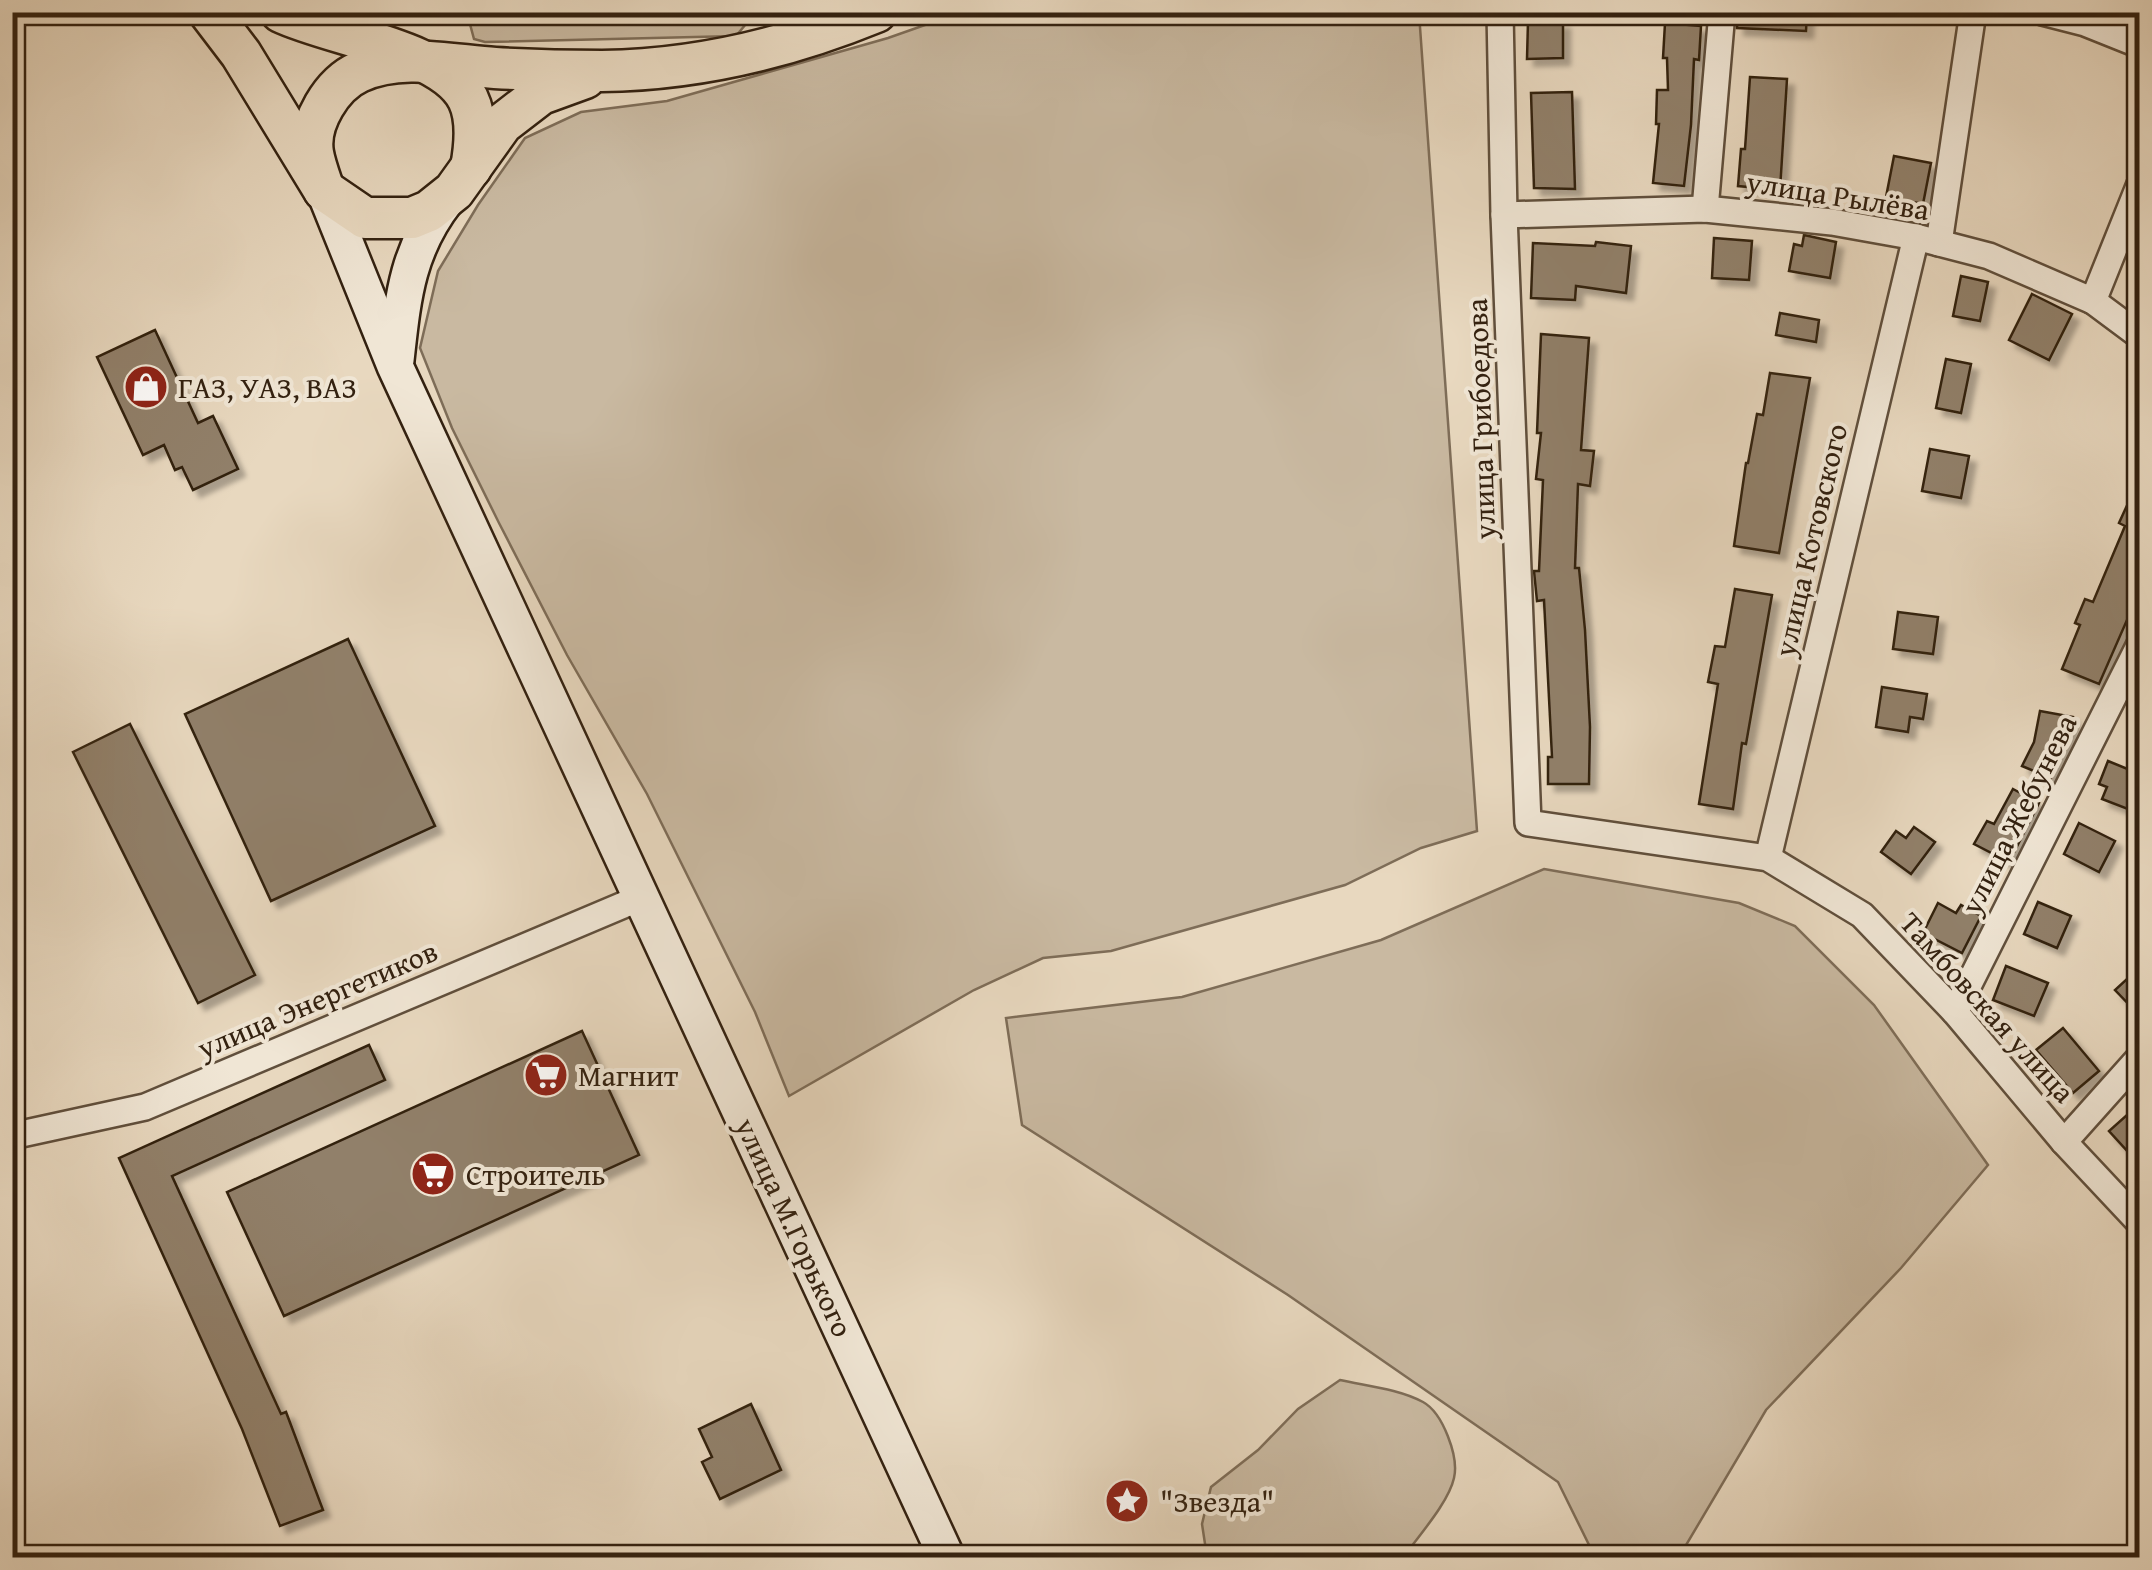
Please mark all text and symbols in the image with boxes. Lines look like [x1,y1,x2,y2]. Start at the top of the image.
street label: улица Рылёва [1743,159,1933,231]
street label: улица Грибоедова [1454,297,1506,541]
shop icon: ГАЗ, УАЗ, ВАЗ [123,364,169,410]
place label: ГАЗ, УАЗ, ВАЗ [178,365,357,409]
street label: улица Котовского [1762,419,1858,662]
street label: улица Жебунева [1948,706,2088,923]
street label: Тамбовская улица [1890,902,2086,1113]
street label: улица Энергетиков [189,929,444,1070]
supermarket icon: Магнит [523,1052,569,1098]
place label: Магнит [578,1053,679,1097]
street label: улица М.Горького [724,1109,865,1344]
supermarket icon: Строитель [410,1151,456,1197]
place label: Строитель [466,1152,605,1196]
place icon: "Звезда" [1104,1478,1150,1524]
place label: "Звезда" [1160,1479,1274,1523]

